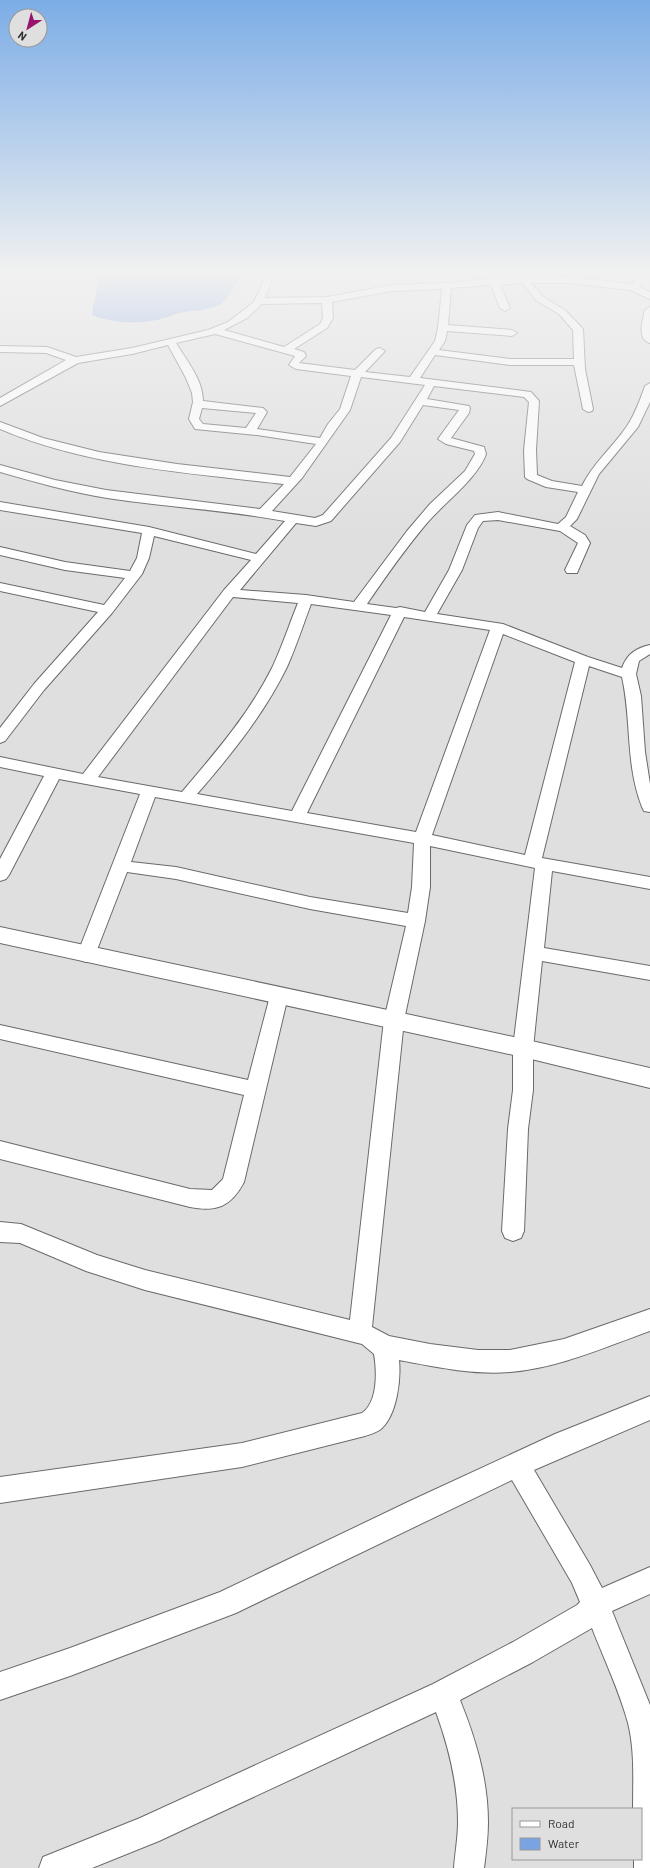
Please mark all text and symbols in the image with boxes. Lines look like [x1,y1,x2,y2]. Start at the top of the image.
north arrow [8,8,48,48]
text: N [15,29,29,44]
legend [512,1808,642,1860]
text: Road [548,1816,575,1830]
text: Water [548,1836,580,1850]

